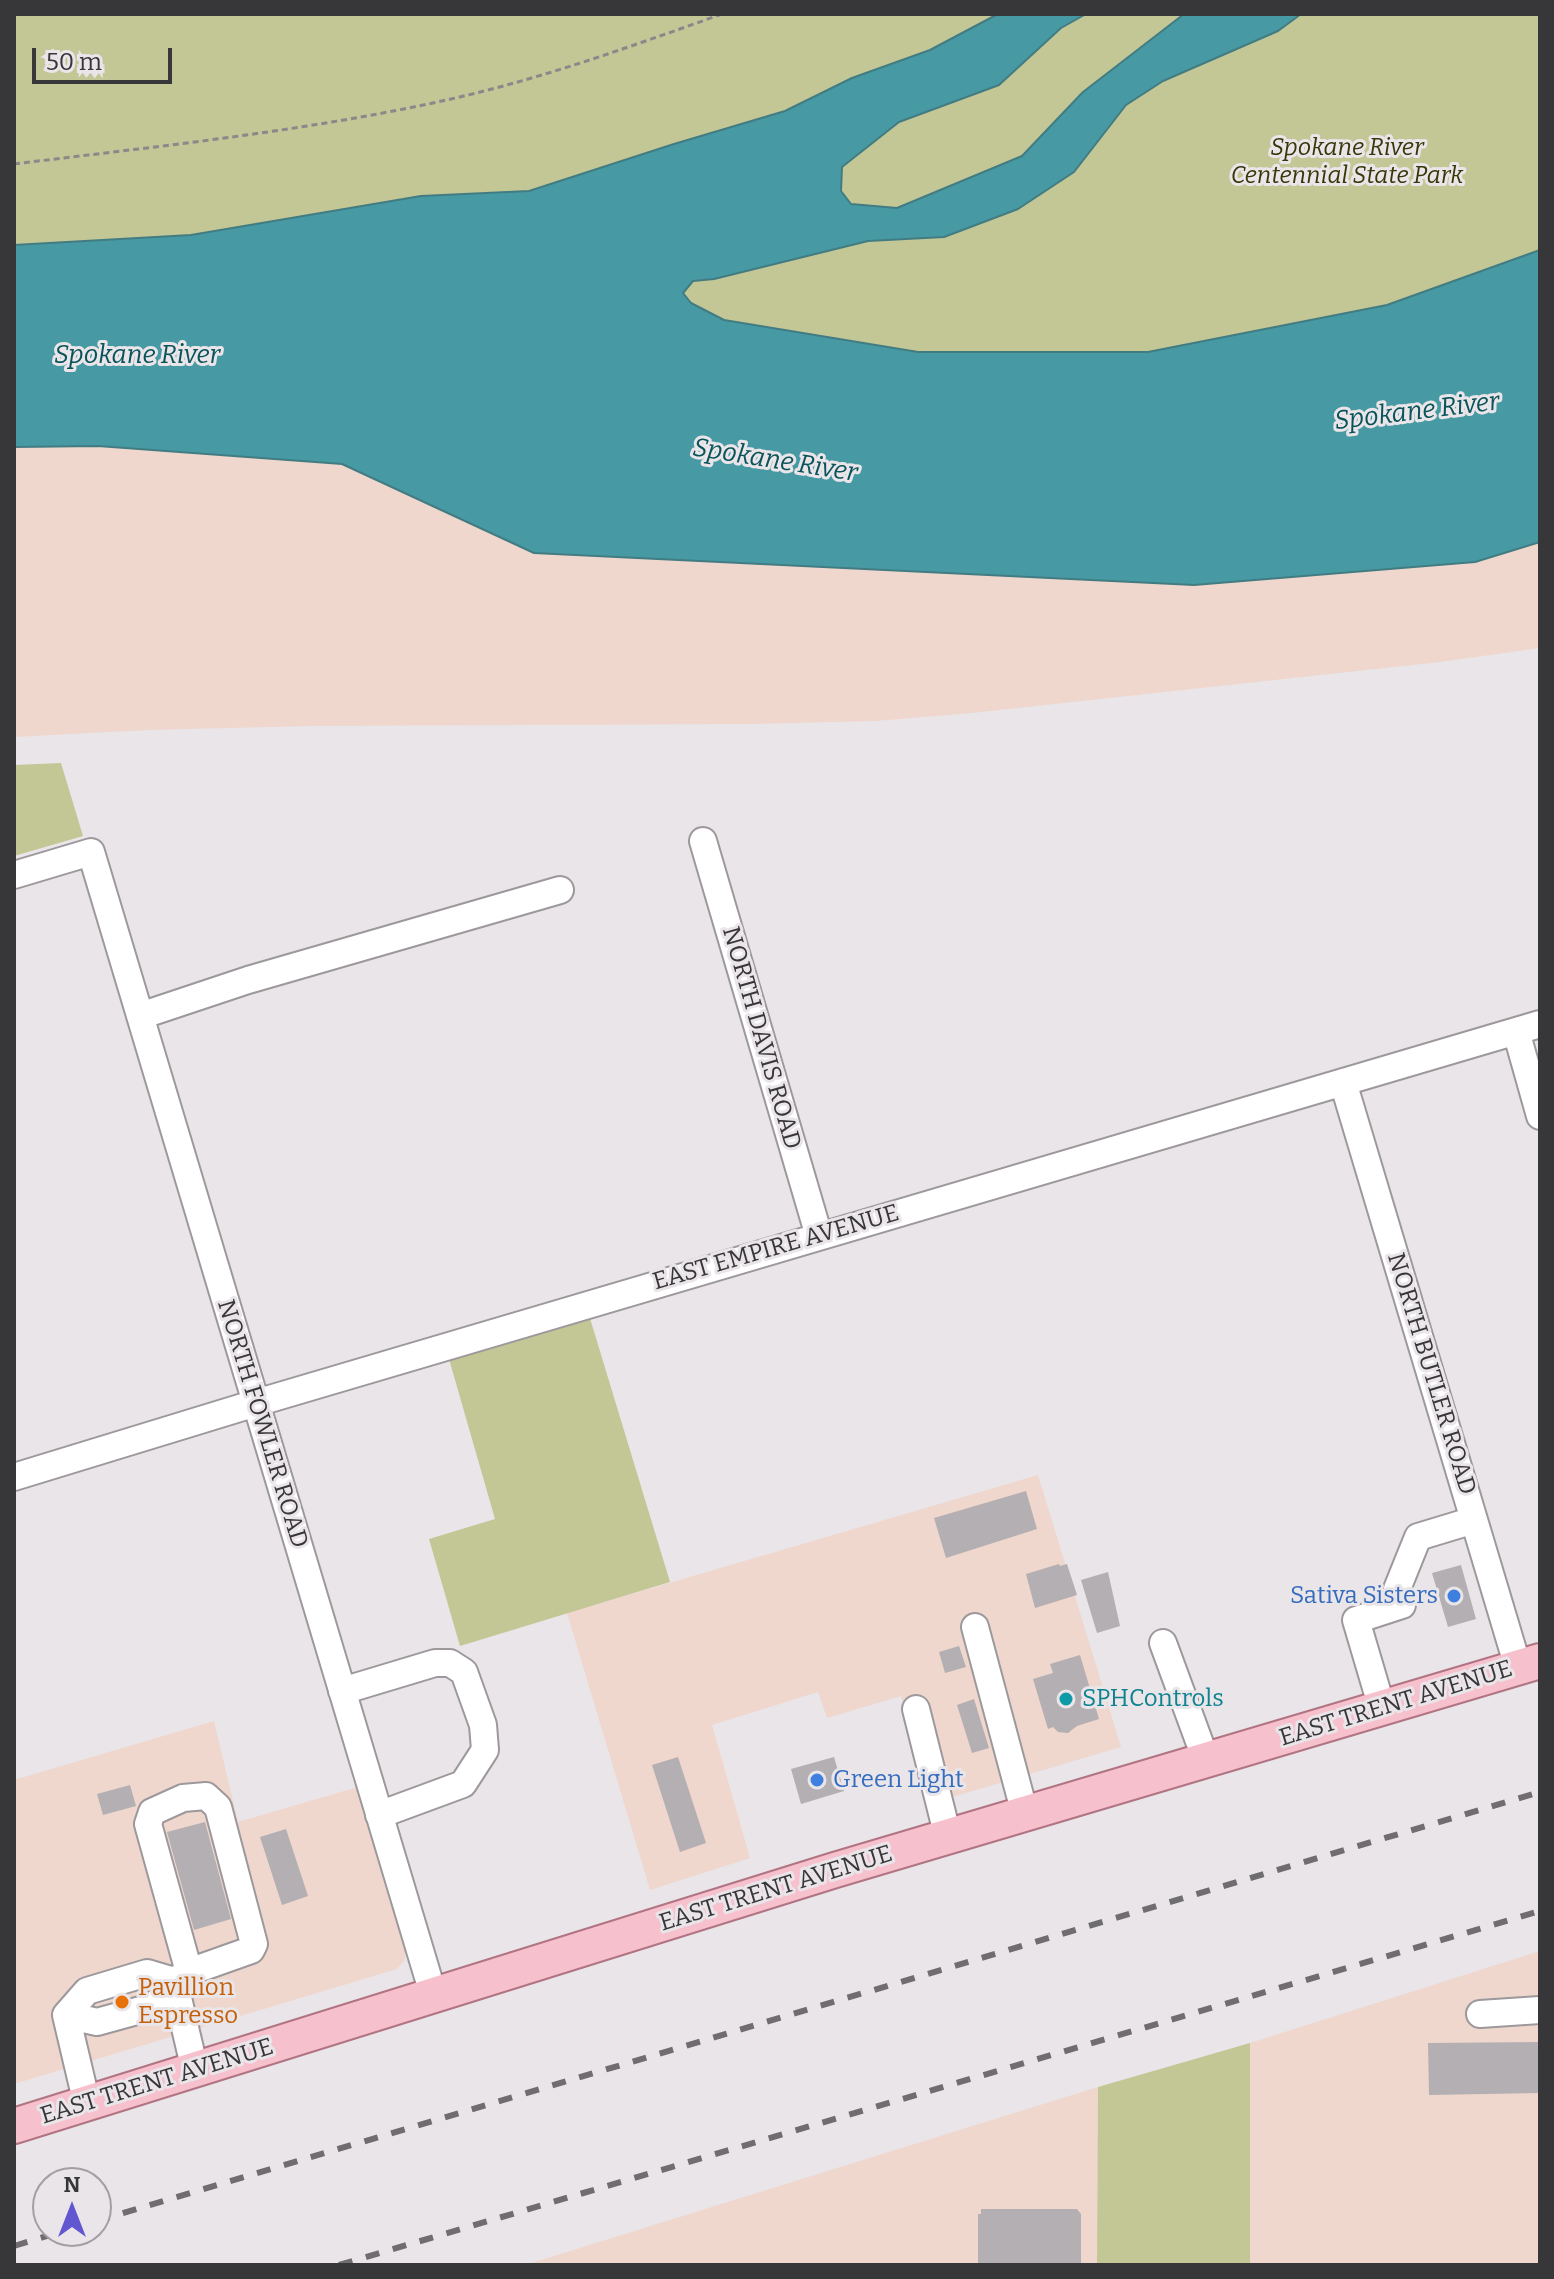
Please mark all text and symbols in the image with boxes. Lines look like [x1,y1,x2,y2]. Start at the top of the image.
scale bar [36,32,176,82]
text: 50 m [46,48,102,76]
park label: Spokane River Centennial State Park [1231,134,1463,190]
water label: Spokane River [54,340,220,372]
water label: Spokane River [1333,386,1501,438]
water label: Spokane River [691,433,859,489]
street label: NORTH DAVIS ROAD [715,923,807,1153]
street label: EAST EMPIRE AVENUE [650,1199,902,1297]
street label: NORTH BUTLER ROAD [1381,1250,1481,1498]
street label: NORTH FOWLER ROAD [211,1296,313,1552]
place label: Sativa Sisters [1290,1582,1438,1610]
marker: Sativa Sisters [1445,1587,1463,1605]
street label: EAST TRENT AVENUE [1276,1655,1516,1753]
place label: SPHControls [1082,1685,1224,1713]
marker: SPHControls [1057,1690,1075,1708]
place label: Green Light [833,1766,964,1794]
marker: Green Light [808,1771,826,1789]
street label: EAST TRENT AVENUE [656,1840,896,1938]
place label: Pavillion Espresso [138,1974,238,2030]
marker: Pavillion Espresso [113,1993,131,2011]
street label: EAST TRENT AVENUE [37,2033,277,2131]
north arrow [32,2167,112,2247]
text: N [64,2171,80,2198]

